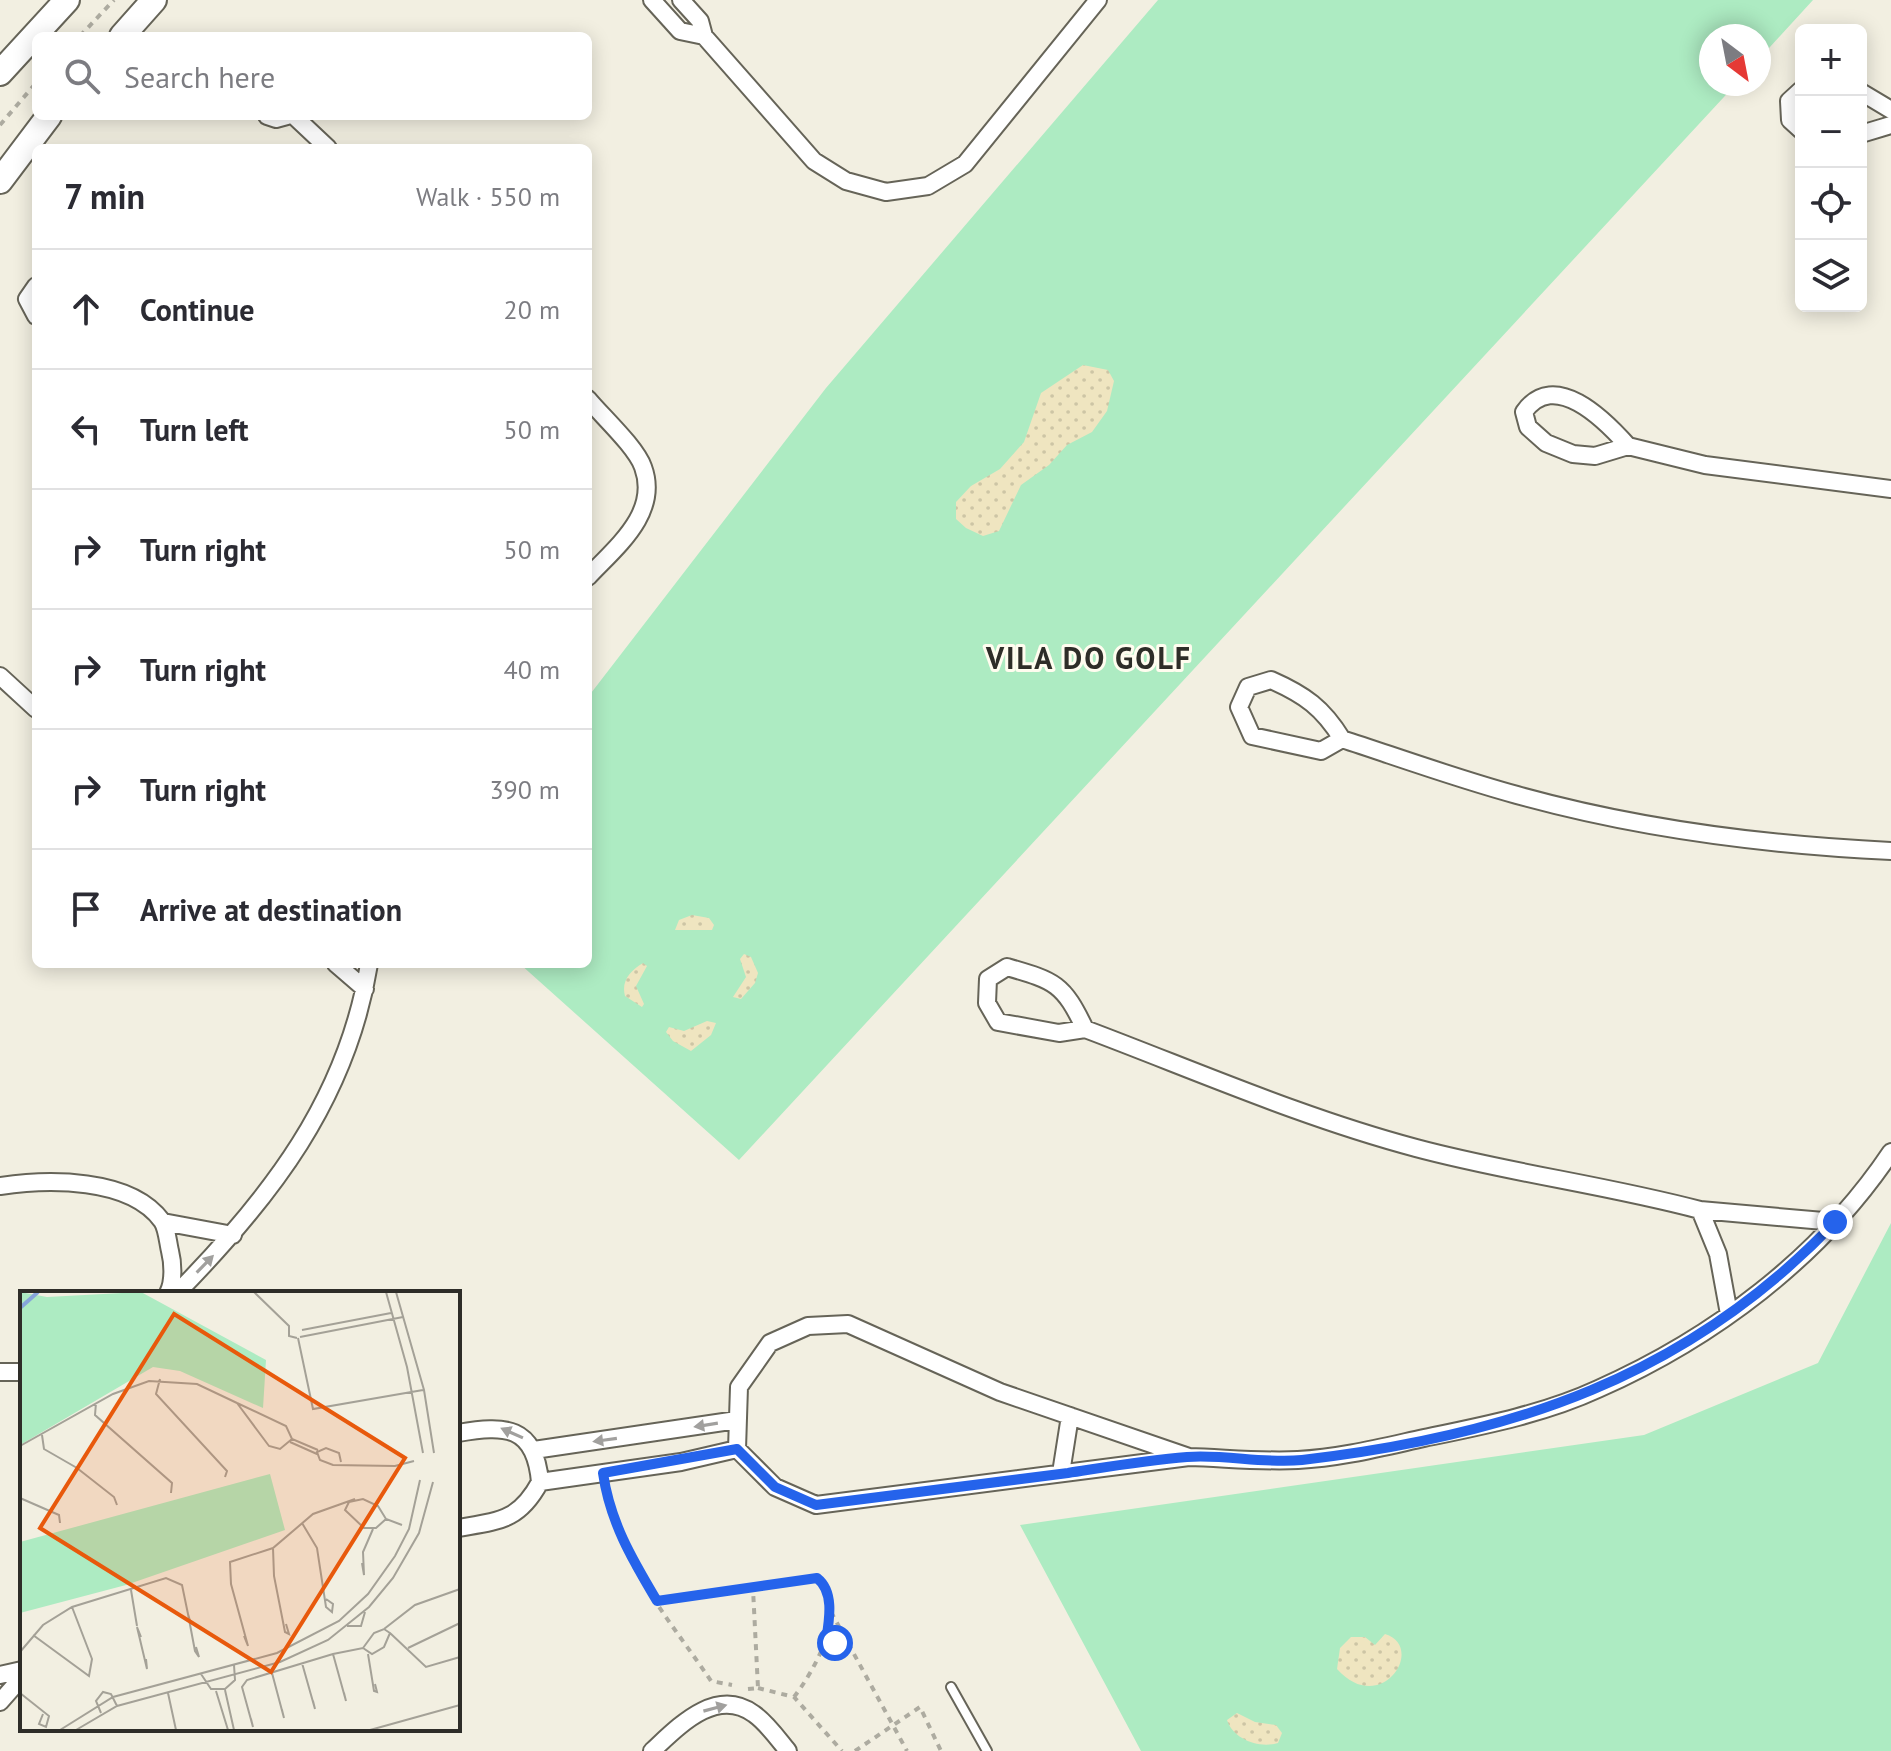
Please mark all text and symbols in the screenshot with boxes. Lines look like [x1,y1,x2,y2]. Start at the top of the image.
north arrow [1699,24,1771,96]
map controls [1795,24,1867,312]
button: + [1795,24,1867,96]
search box [32,32,592,120]
icon: search [60,54,104,98]
text: Search here [124,57,275,96]
button: − [1795,96,1867,168]
button: locate [1795,168,1867,240]
text: 7 min [64,174,145,218]
text: Walk · 550 m [416,180,560,213]
button: layers [1795,240,1867,312]
icon: ahead [64,287,108,331]
text: Continue [140,290,254,329]
text: 20 m [504,293,560,326]
icon: left [64,407,108,451]
text: Turn left [140,410,248,449]
text: 50 m [504,413,560,446]
icon: right [64,527,108,571]
text: Turn right [140,530,266,569]
text: 50 m [504,533,560,566]
district label: VILA DO GOLF [985,638,1192,677]
icon: right [64,647,108,691]
text: Turn right [140,650,266,689]
text: 40 m [504,653,560,686]
icon: right [64,767,108,811]
text: Turn right [140,770,266,809]
text: 390 m [489,773,560,806]
icon: arrive [64,887,108,931]
text: Arrive at destination [140,890,402,929]
route end [1817,1204,1853,1240]
one-way arrow [195,1255,214,1274]
inset map [20,1291,460,1731]
one-way arrow [693,1419,718,1432]
one-way arrow [500,1427,523,1440]
one-way arrow [592,1434,617,1447]
route start [817,1625,853,1661]
one-way arrow [702,1701,727,1713]

